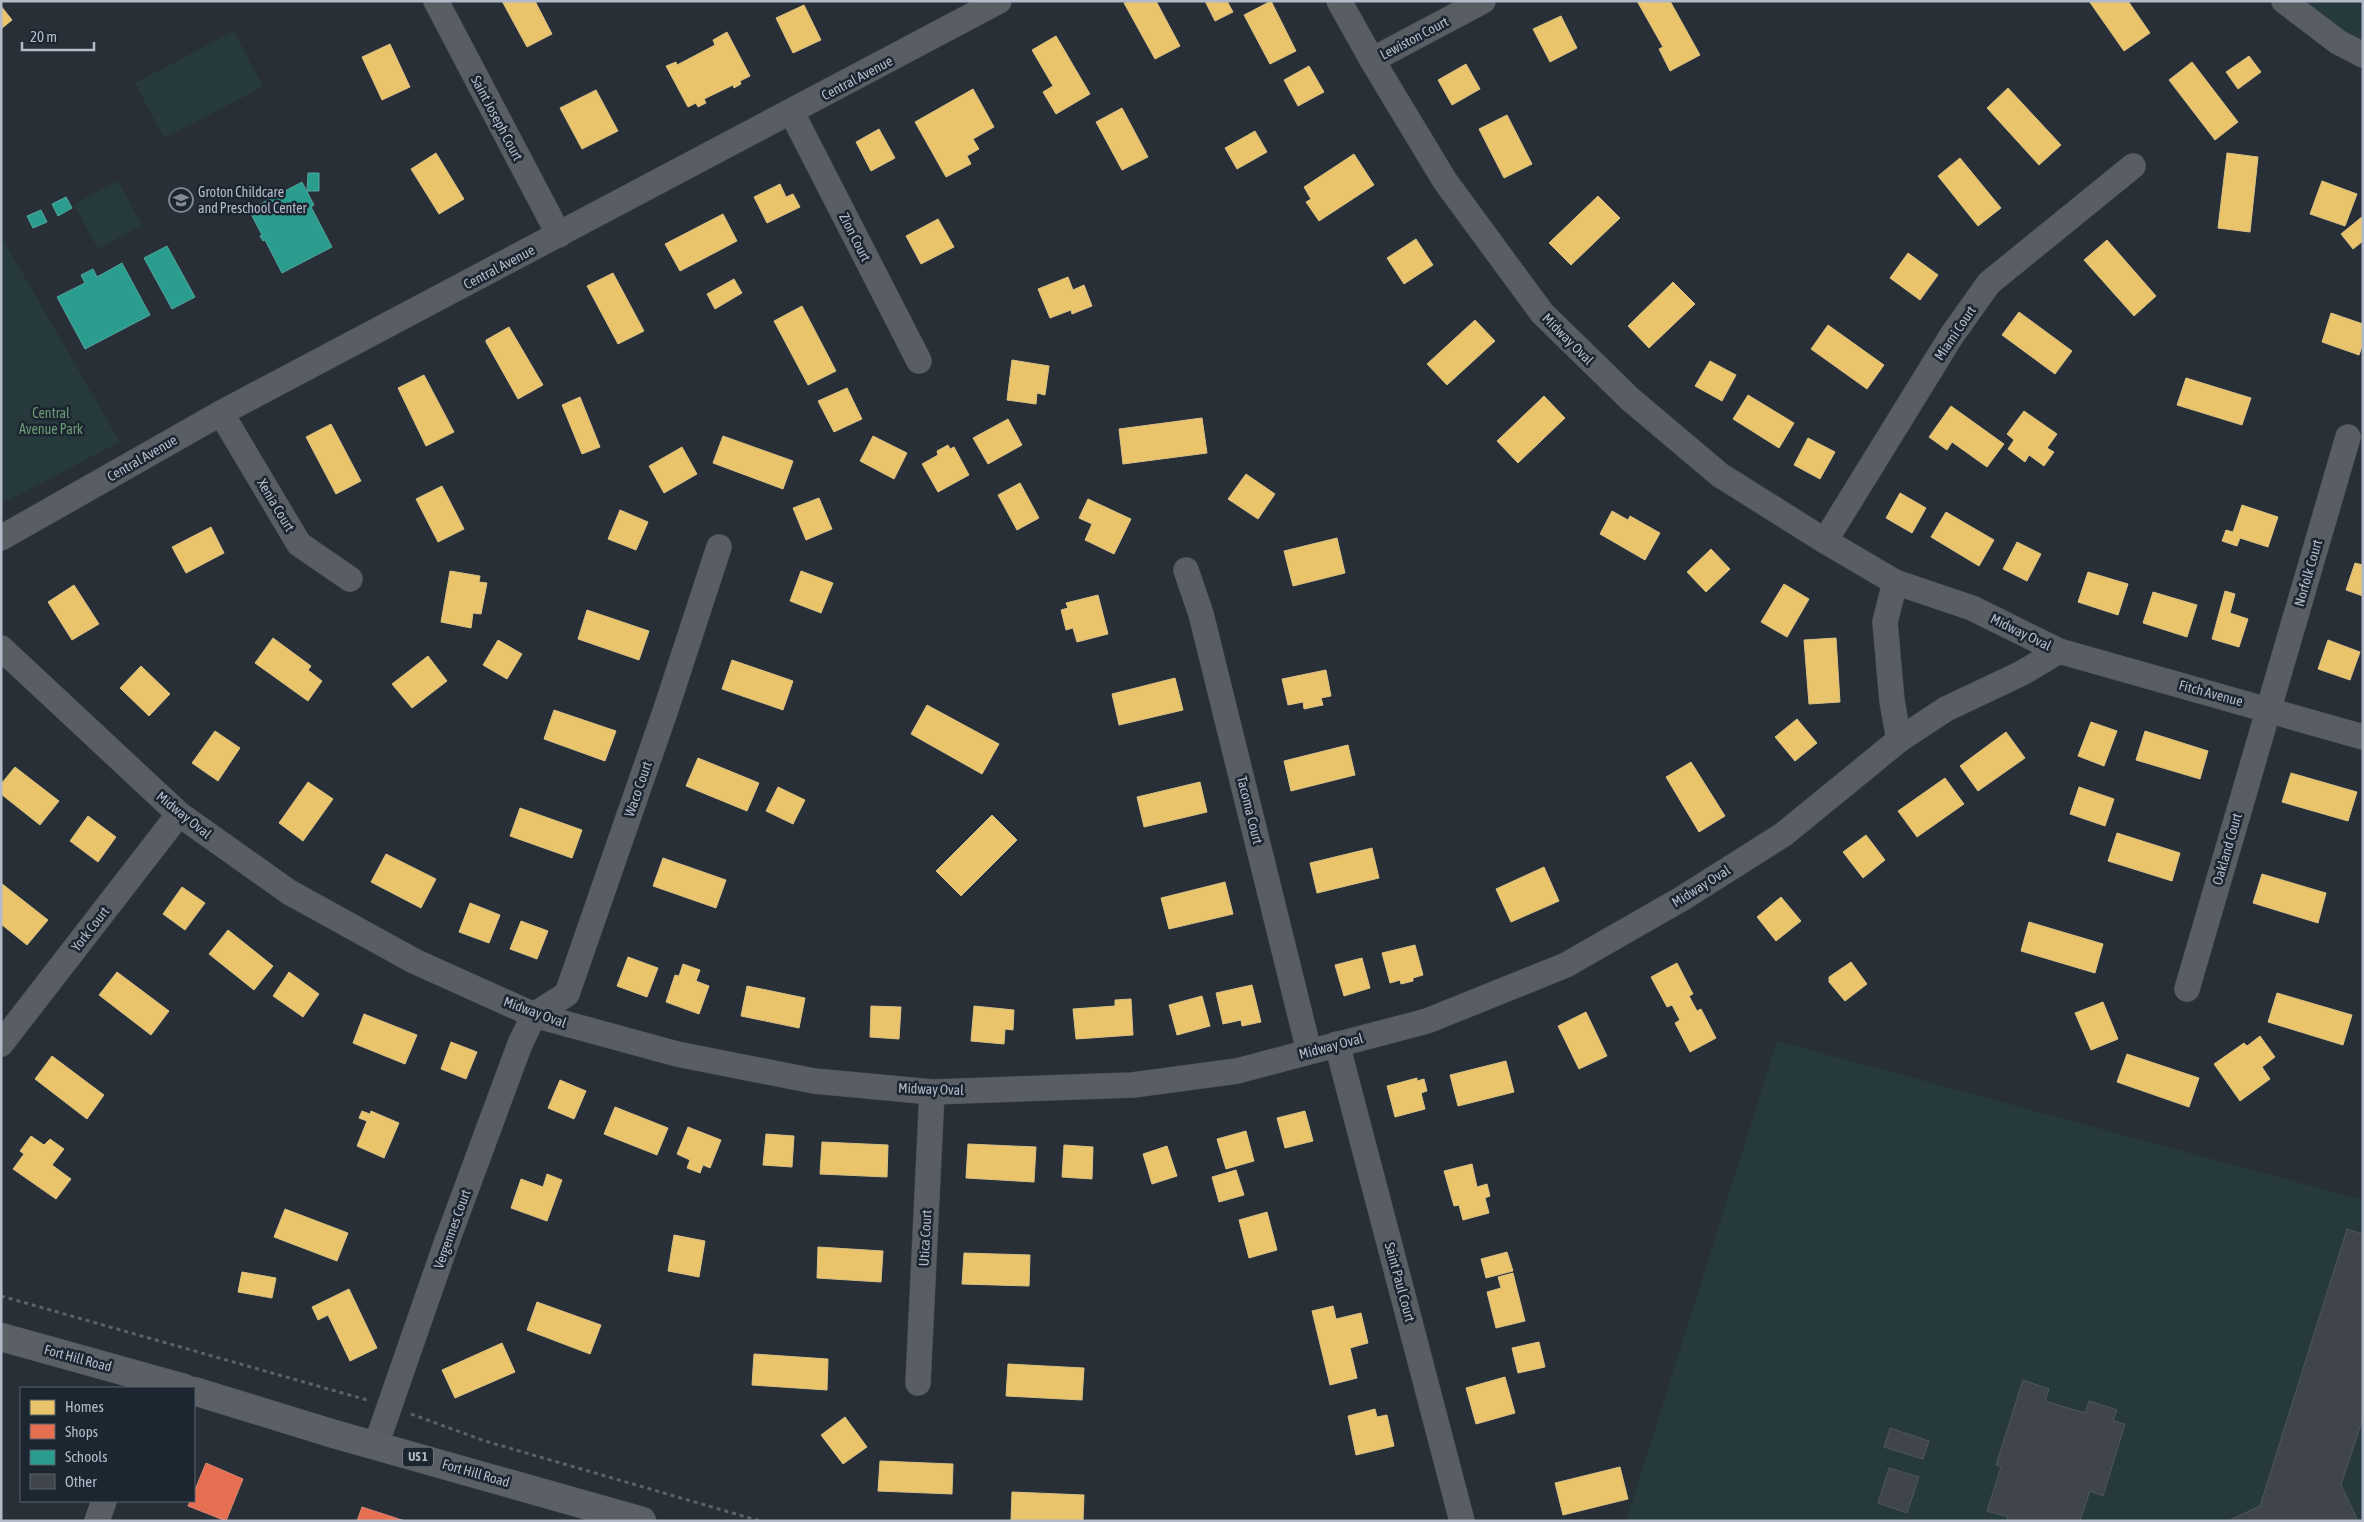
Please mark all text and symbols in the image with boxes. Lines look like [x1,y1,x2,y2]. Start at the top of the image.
street label: Lewiston Court [1377,13,1451,63]
scale bar [22,20,95,52]
text: 20 m [30,28,57,45]
street label: Central Avenue [819,53,895,103]
street label: Saint Joseph Court [468,73,526,163]
place label: Groton Childcare and Preschool Center [198,184,308,216]
school or university icon: Groton Childcare and Preschool Center [168,187,194,213]
street label: Zion Court [836,210,874,264]
street label: Central Avenue [461,242,537,292]
street label: Miami Court [1931,303,1979,363]
street label: Midway Oval [1539,310,1597,368]
park label: Central Avenue Park [19,405,83,437]
street label: Central Avenue [104,432,180,484]
street label: Xenia Court [254,476,298,534]
street label: Norfolk Court [2291,538,2325,608]
street label: Midway Oval [1988,610,2054,654]
street label: Fitch Avenue [2177,677,2245,709]
street label: Waco Court [621,759,655,819]
street label: Tacoma Court [1234,774,1266,846]
street label: Midway Oval [153,788,215,842]
street label: Oakland Court [2209,811,2245,887]
street label: Midway Oval [1669,862,1733,910]
street label: York Court [68,904,112,954]
street label: Midway Oval [501,993,569,1031]
street label: Midway Oval [1297,1030,1365,1062]
street label: Midway Oval [898,1080,964,1098]
street label: Vergennes Court [430,1187,474,1271]
street label: Utica Court [916,1209,934,1267]
street label: Saint Paul Court [1382,1241,1418,1323]
street label: Fort Hill Road [42,1341,114,1375]
legend [20,1387,195,1502]
text: Homes [65,1398,104,1415]
text: Shops [65,1423,98,1440]
text: Schools [65,1448,108,1465]
road number: US 1 [403,1448,433,1466]
street label: Fort Hill Road [440,1456,512,1490]
text: Other [65,1473,97,1490]

